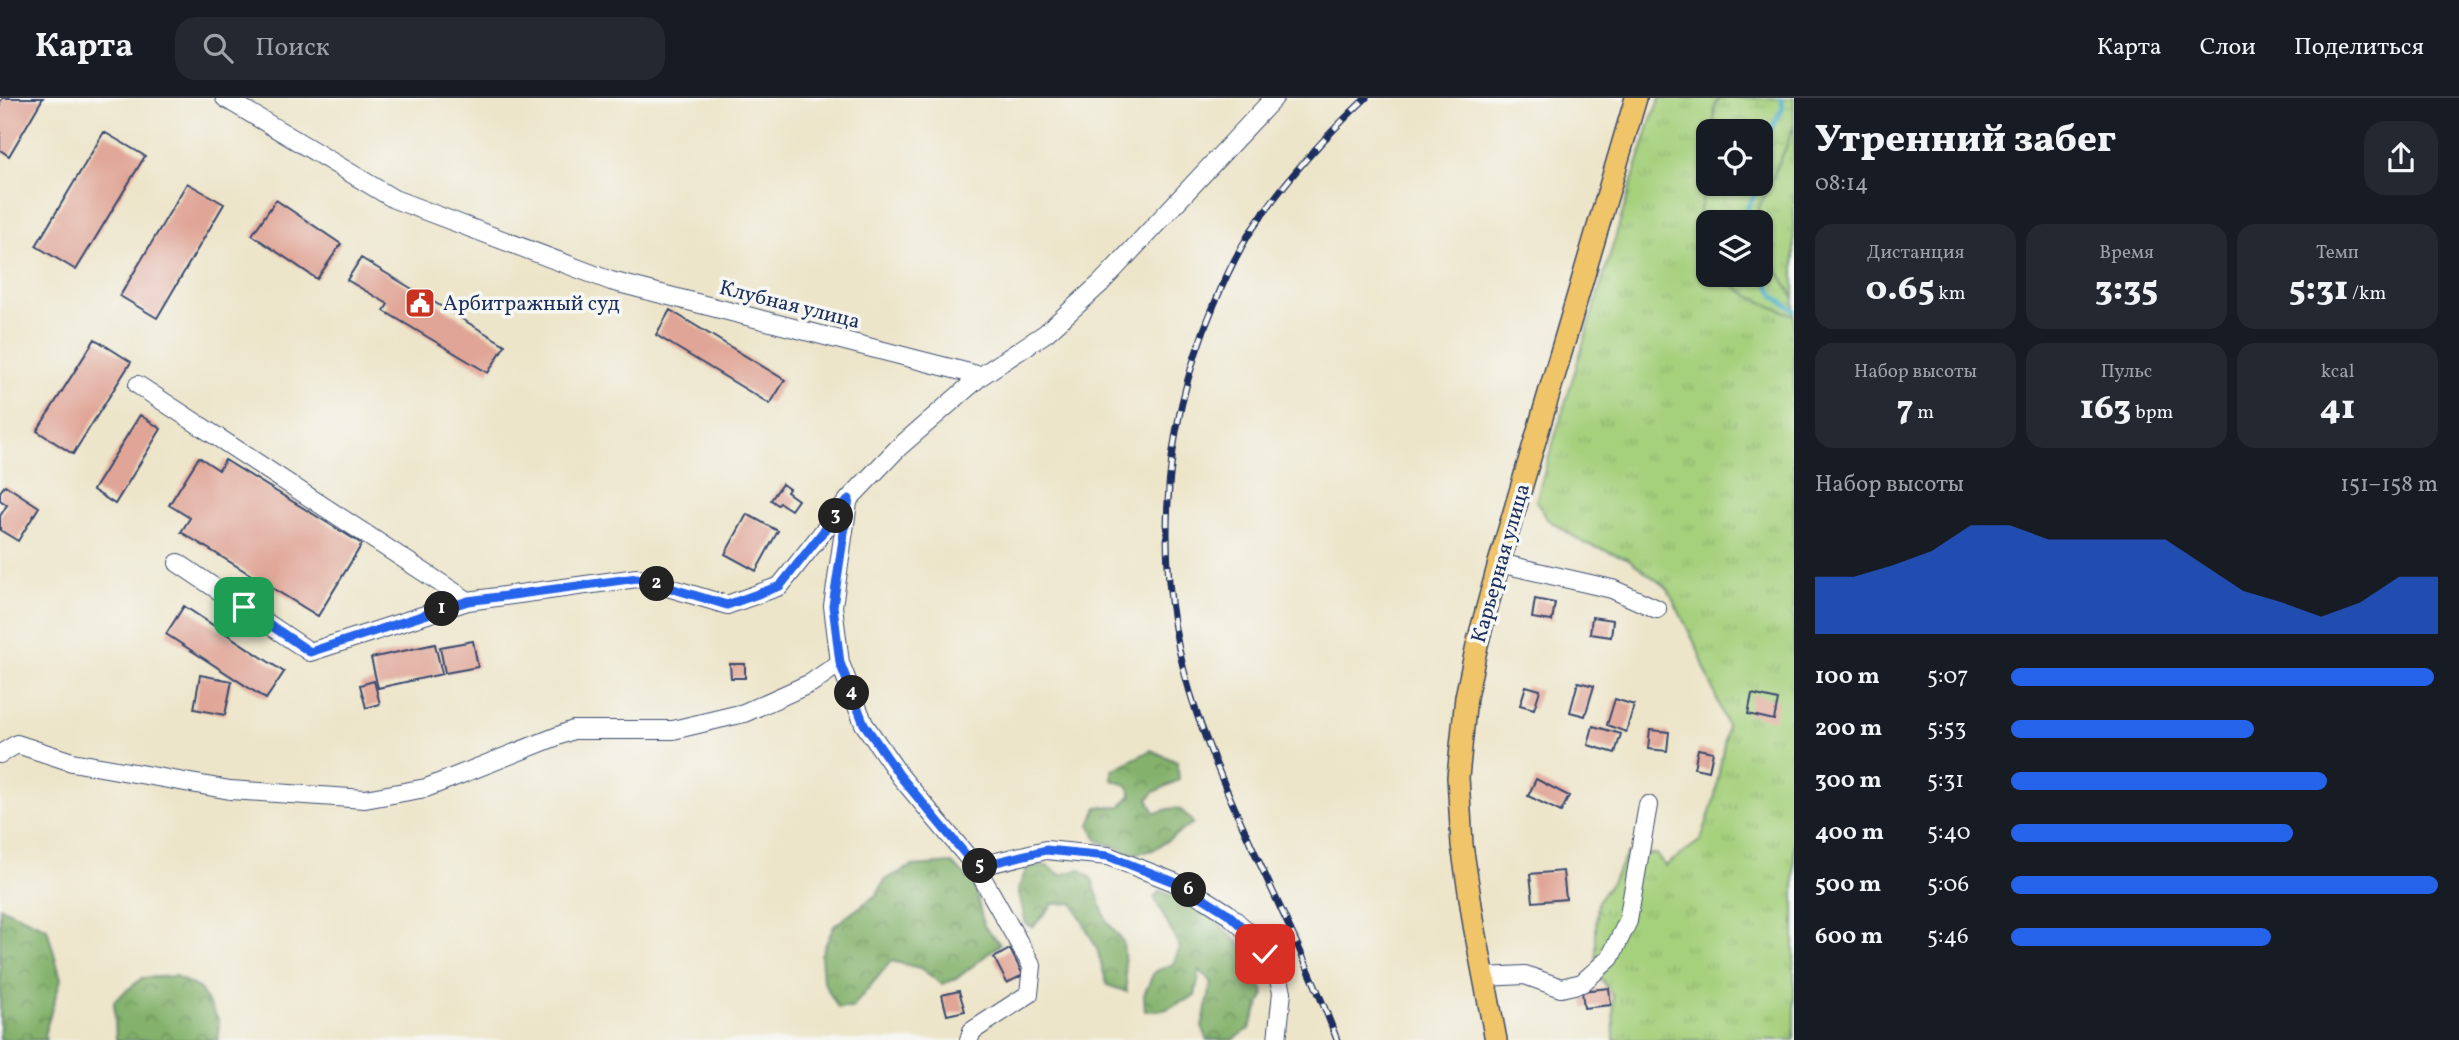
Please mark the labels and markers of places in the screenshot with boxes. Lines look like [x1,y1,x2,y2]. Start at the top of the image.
public building icon: Арбитражный суд [403,286,437,320]
place label: Арбитражный суд [443,290,620,319]
pin: 3 [818,498,854,534]
pin: 2 [640,566,674,602]
pin [214,577,274,637]
pin: 1 [424,592,460,626]
pin: 4 [834,676,870,710]
pin: 5 [962,848,998,884]
pin: 6 [1172,872,1206,908]
pin [1235,924,1295,984]

